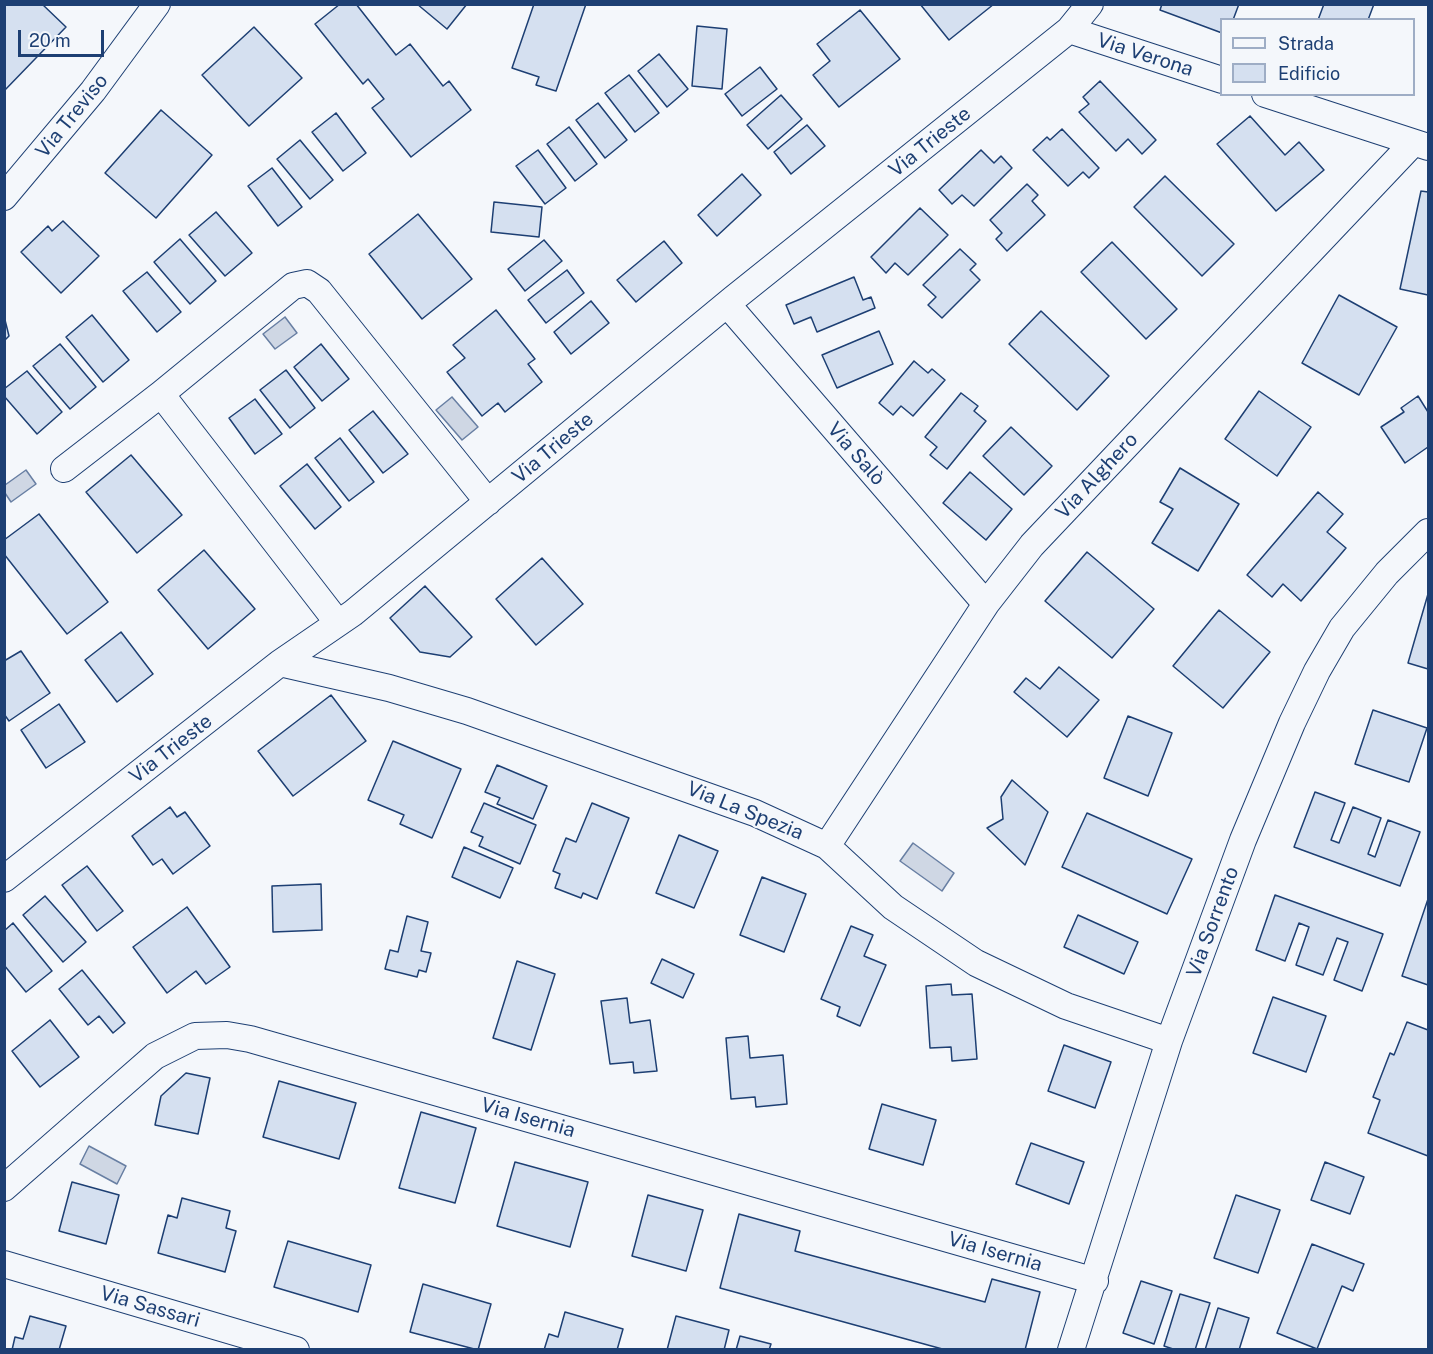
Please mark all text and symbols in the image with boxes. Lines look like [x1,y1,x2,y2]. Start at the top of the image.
scale bar [21,18,106,56]
legend [1220,18,1415,96]
street label: Via Verona [1094,28,1196,82]
text: 20 m [29,30,71,51]
text: Strada [1278,33,1334,54]
text: Edificio [1278,63,1340,84]
street label: Via Treviso [31,69,113,163]
street label: Via Trieste [884,102,976,182]
street label: Via Trieste [508,407,598,489]
street label: Via Salò [822,418,890,490]
street label: Via Alghero [1051,428,1143,524]
street label: Via Trieste [125,709,217,789]
street label: Via La Spezia [683,777,807,845]
street label: Via Sorrento [1182,864,1244,980]
street label: Via Isernia [478,1093,578,1143]
street label: Via Isernia [945,1227,1045,1277]
street label: Via Sassari [97,1281,203,1333]

